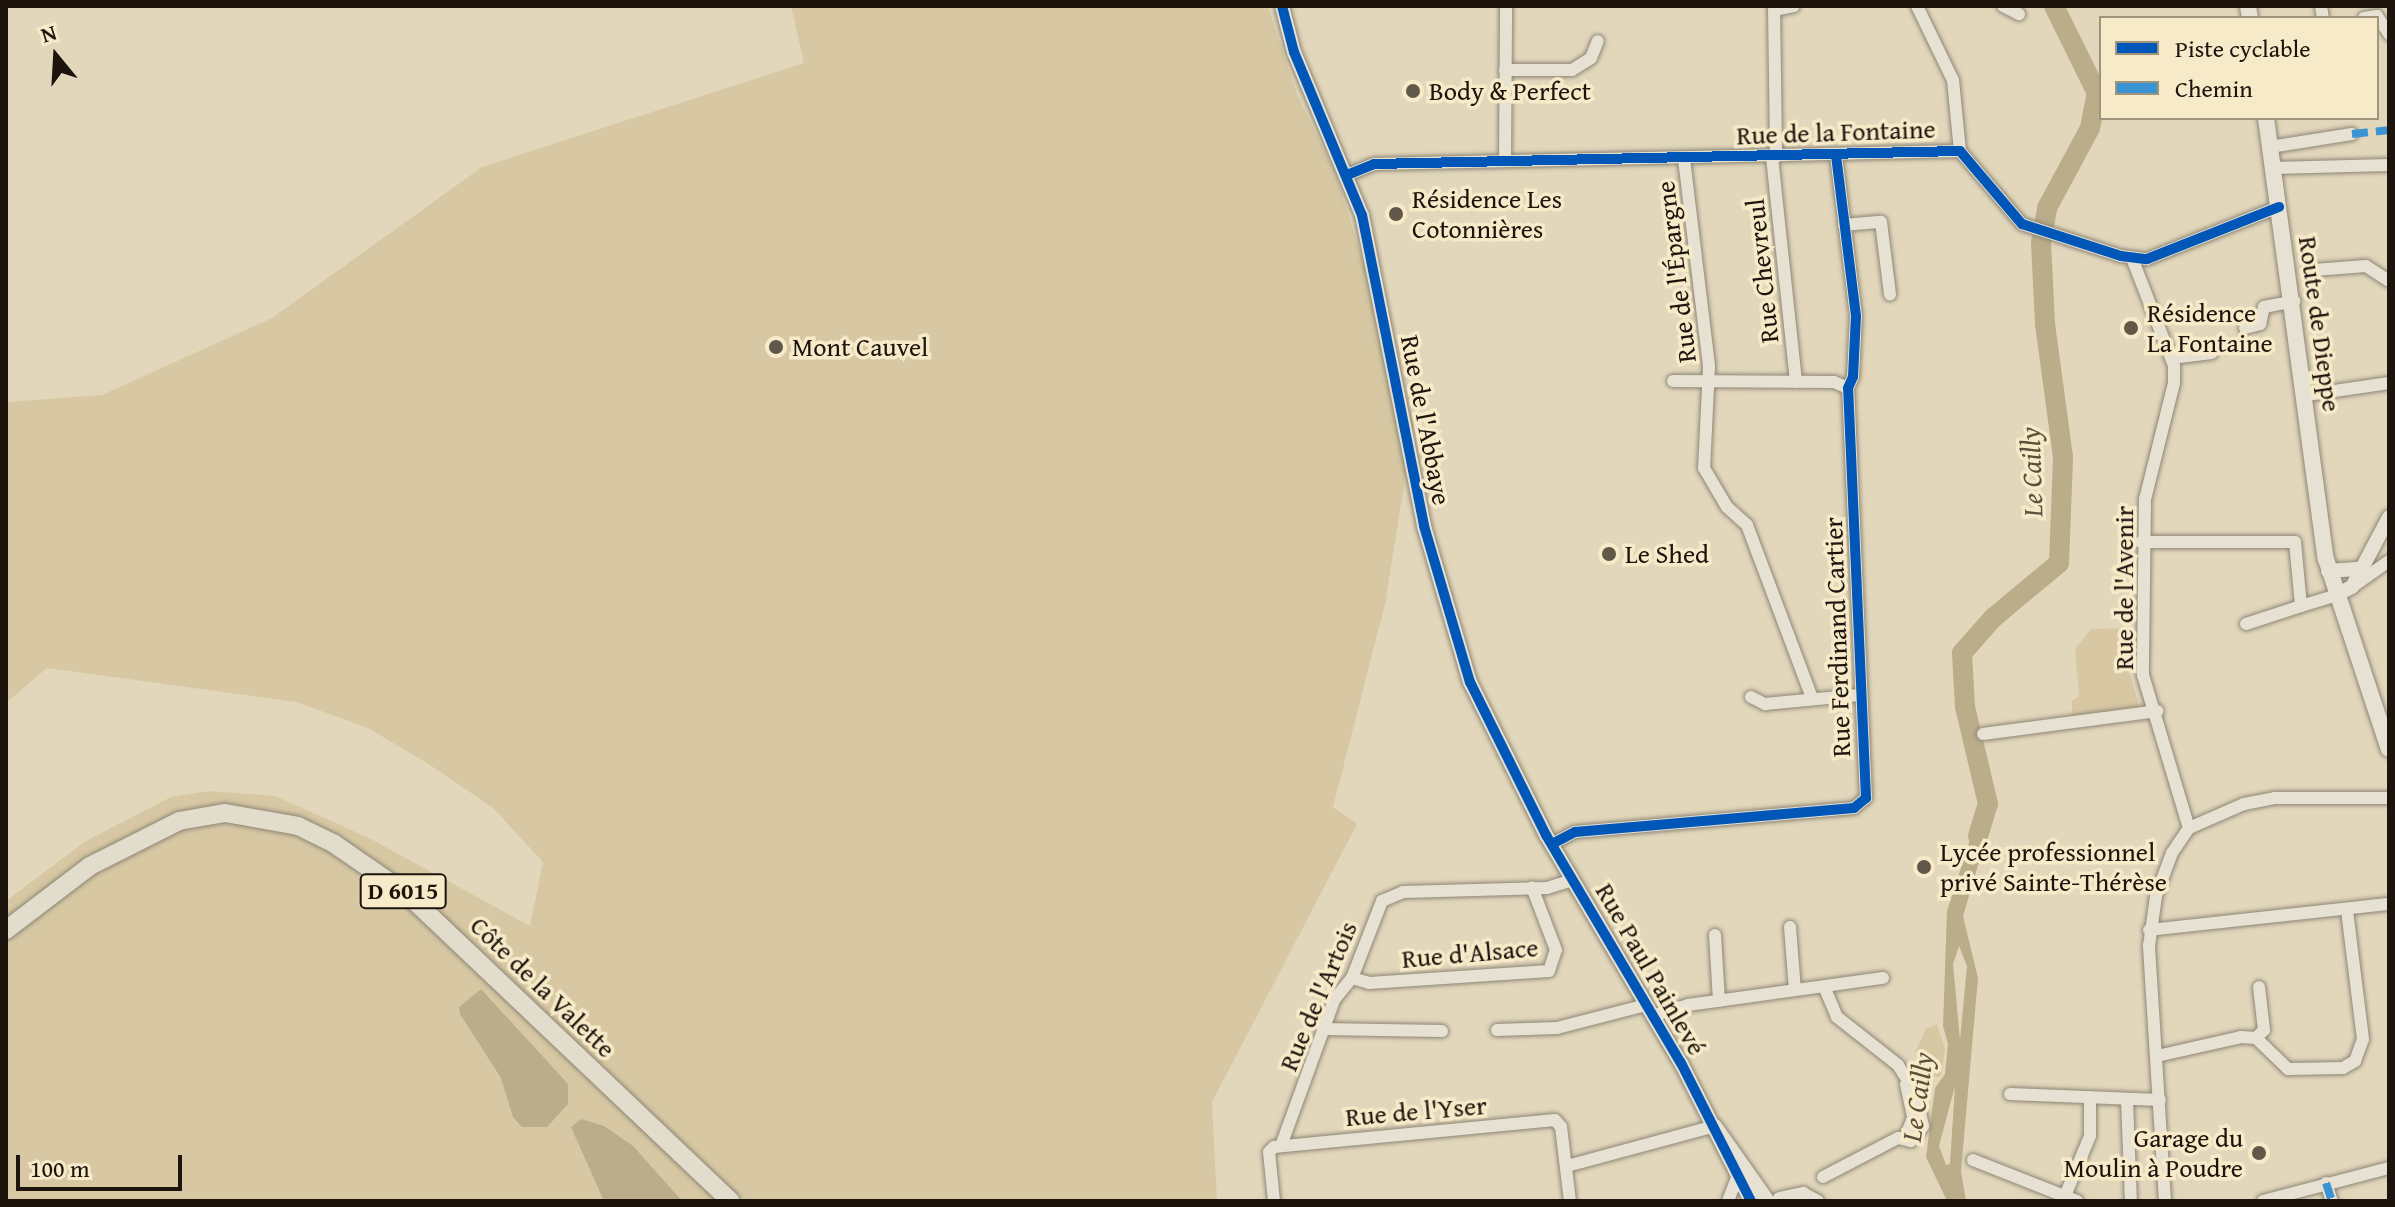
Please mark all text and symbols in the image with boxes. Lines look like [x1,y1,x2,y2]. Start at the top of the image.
north arrow [16,16,96,96]
text: N [37,16,61,51]
legend [2099,16,2379,120]
text: Piste cyclable [2175,31,2311,66]
text: Chemin [2175,71,2253,106]
place label: Body & Perfect [1429,75,1591,107]
marker: Body & Perfect [1404,82,1422,100]
street label: Rue de la Fontaine [1736,113,1936,151]
street label: Rue de l'Épargne [1649,179,1703,365]
place label: Résidence Les Cotonnières [1412,183,1562,244]
street label: Rue Chevreul [1739,197,1785,345]
marker: Résidence Les Cotonnières [1387,205,1405,223]
street label: Route de Dieppe [2292,234,2348,414]
place label: Résidence La Fontaine [2147,297,2273,358]
marker: Résidence La Fontaine [2122,319,2140,337]
place label: Mont Cauvel [792,331,928,363]
street label: Rue de l'Abbaye [1394,332,1458,508]
marker: Mont Cauvel [767,338,785,356]
water label: Le Cailly [2013,426,2049,518]
street label: Rue de l'Avenir [2108,506,2140,670]
street label: Rue Ferdinand Cartier [1817,516,1857,758]
place label: Le Shed [1625,538,1709,570]
marker: Le Shed [1600,545,1618,563]
place label: Lycée professionnel privé Sainte-Thérèse [1940,836,2167,898]
marker: Lycée professionnel privé Sainte-Thérèse [1915,858,1933,876]
road number: D 6015 [359,871,447,911]
street label: Rue Paul Painlevé [1589,878,1713,1060]
street label: Côte de la Valette [464,910,622,1064]
street label: Rue de l'Artois [1273,917,1363,1075]
street label: Rue d'Alsace [1400,931,1540,975]
water label: Le Cailly [1894,1050,1940,1144]
street label: Rue de l'Yser [1344,1089,1488,1133]
place label: Garage du Moulin à Poudre [2064,1122,2243,1184]
scale bar [20,1139,186,1189]
marker: Garage du Moulin à Poudre [2250,1144,2268,1162]
text: 100 m [30,1151,90,1186]

